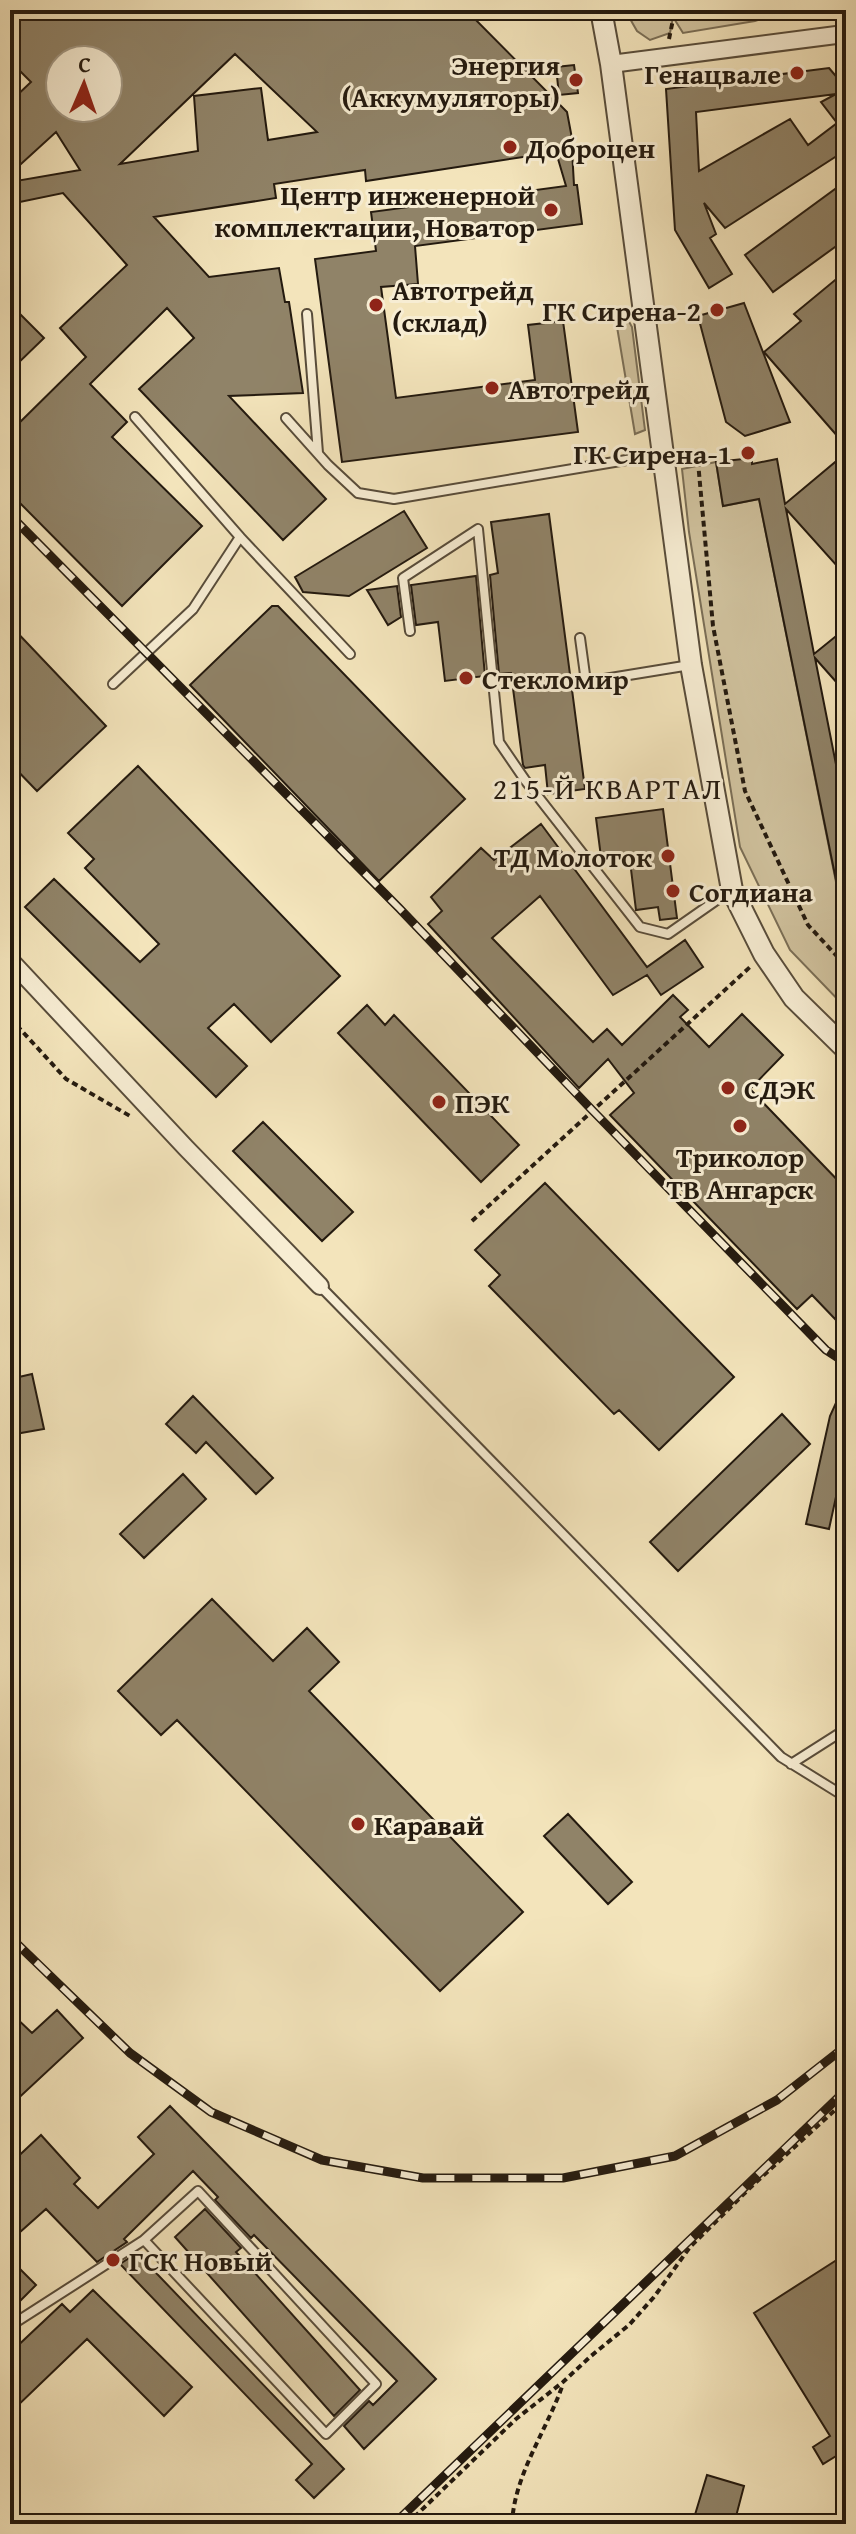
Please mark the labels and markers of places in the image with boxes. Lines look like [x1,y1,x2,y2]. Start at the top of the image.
place label: Энергия (Аккумуляторы) [342,44,560,117]
place label: Генацвале [644,53,781,94]
marker: Генацвале [788,64,806,82]
marker: Энергия (Аккумуляторы) [567,71,585,89]
place label: Доброцен [525,127,655,168]
marker: Доброцен [501,138,519,156]
place label: Центр инженерной комплектации, Новатор [215,174,535,247]
marker: Центр инженерной комплектации, Новатор [542,201,560,219]
place label: Автотрейд (склад) [392,269,534,342]
place label: ГК Сирена-2 [543,290,701,331]
marker: Автотрейд (склад) [367,296,385,314]
marker: ГК Сирена-2 [708,301,726,319]
place label: Автотрейд [508,368,650,409]
marker: Автотрейд [483,379,501,397]
place label: ГК Сирена-1 [574,433,732,474]
marker: ГК Сирена-1 [739,444,757,462]
place label: Стекломир [482,658,629,699]
marker: Стекломир [457,669,475,687]
place label: ТД Молоток [494,836,653,877]
marker: ТД Молоток [659,847,677,865]
place label: Согдиана [689,871,814,912]
marker: Согдиана [664,882,682,900]
place label: СДЭК [744,1068,815,1109]
marker: СДЭК [719,1079,737,1097]
place label: ПЭК [455,1082,510,1123]
marker: ПЭК [430,1093,448,1111]
marker: Триколор ТВ Ангарск [731,1117,749,1135]
place label: Триколор ТВ Ангарск [667,1136,814,1209]
place label: Каравай [374,1804,484,1845]
marker: Каравай [349,1815,367,1833]
place label: ГСК Новый [129,2240,272,2281]
marker: ГСК Новый [104,2251,122,2269]

